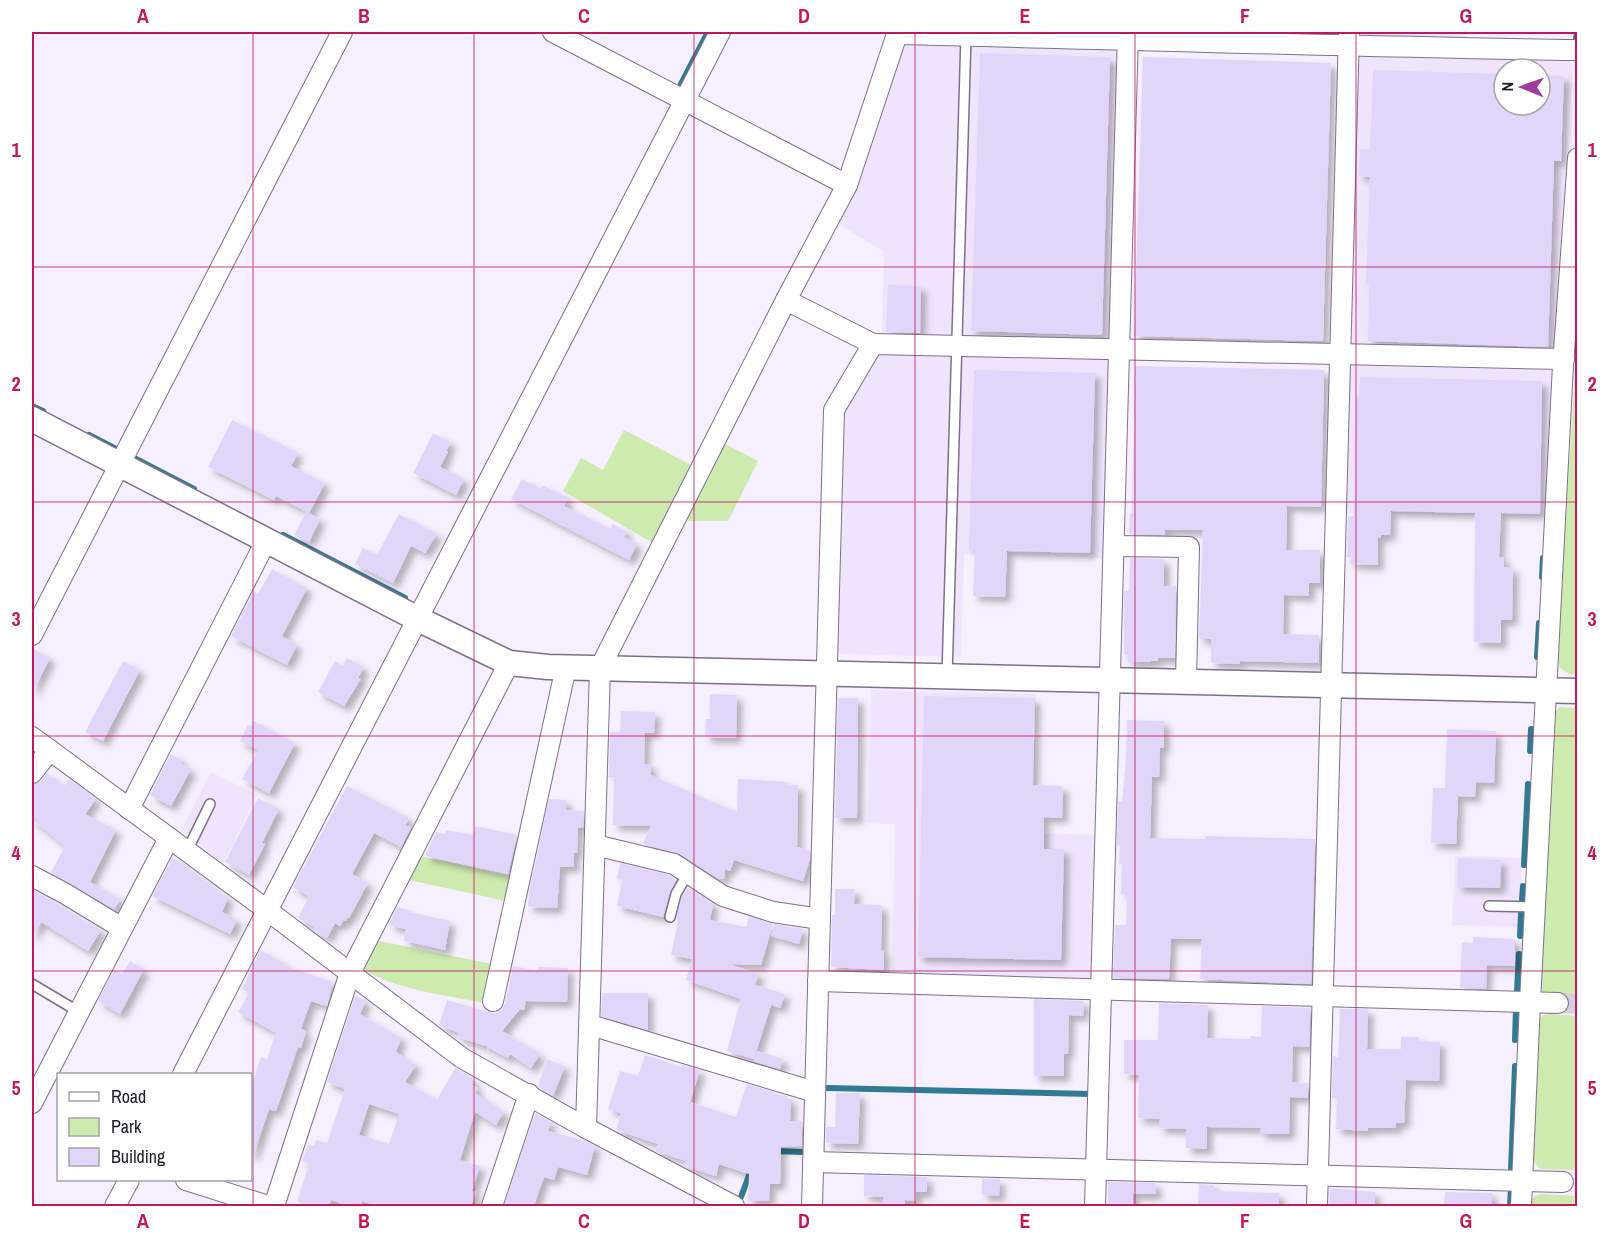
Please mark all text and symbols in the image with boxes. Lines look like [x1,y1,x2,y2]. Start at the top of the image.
text: A [137,2,149,29]
text: B [358,2,370,29]
text: C [578,2,590,29]
text: D [798,2,810,29]
text: E [1020,2,1031,29]
text: F [1240,2,1250,29]
text: G [1460,2,1472,29]
north arrow [1492,57,1552,117]
text: N [1496,82,1518,92]
text: 1 [11,136,21,163]
text: 1 [1587,136,1597,163]
text: 2 [11,370,21,397]
text: 2 [1587,370,1597,397]
text: 3 [11,605,21,632]
text: 3 [1587,605,1597,632]
text: 4 [11,839,21,866]
text: 4 [1587,839,1597,866]
legend [57,1073,252,1181]
text: 5 [11,1074,21,1101]
text: 5 [1587,1074,1597,1101]
text: Road [111,1084,146,1109]
text: Park [111,1114,142,1139]
text: Building [111,1144,166,1169]
text: A [137,1207,149,1234]
text: B [358,1207,370,1234]
text: C [578,1207,590,1234]
text: D [798,1207,810,1234]
text: E [1020,1207,1031,1234]
text: F [1240,1207,1250,1234]
text: G [1460,1207,1472,1234]

